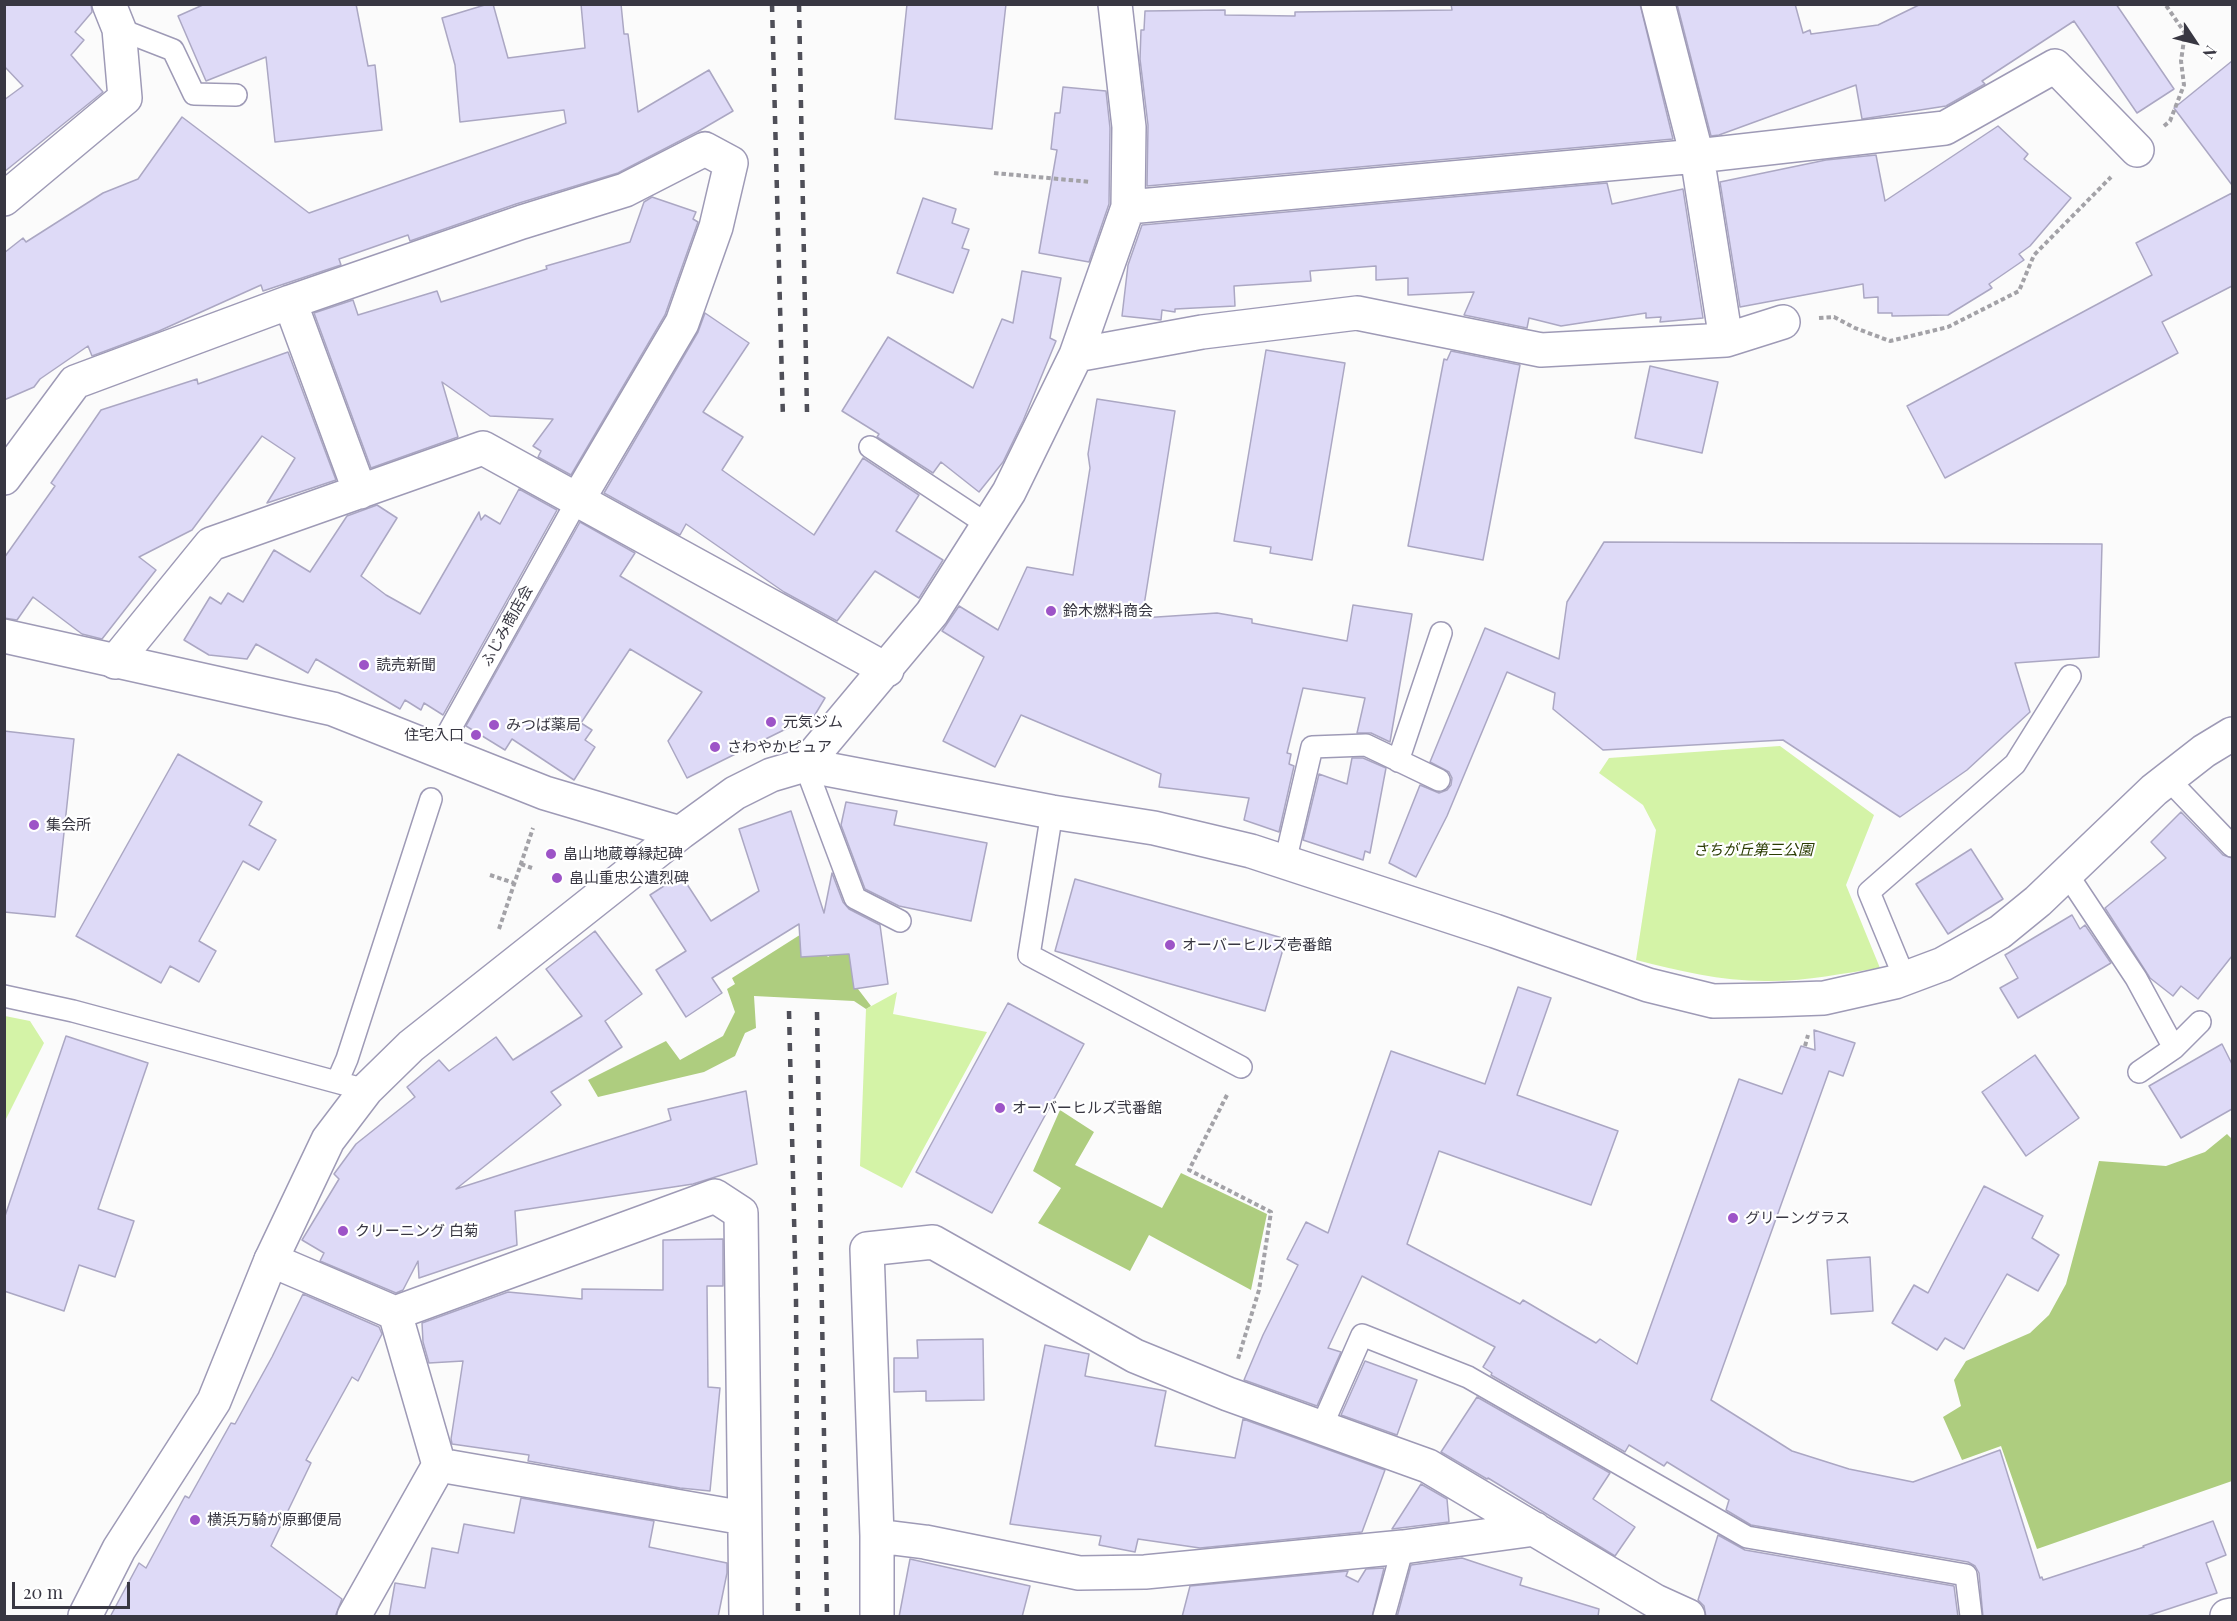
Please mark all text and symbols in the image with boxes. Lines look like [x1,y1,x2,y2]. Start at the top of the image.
north arrow [2165,12,2225,72]
text: N [2198,42,2222,63]
street label: ふじみ商店会 [477,582,537,670]
place label: 鈴木燃料商会 [1063,602,1153,620]
marker: 鈴木燃料商会 [1044,604,1058,618]
place label: 読売新聞 [376,656,436,674]
marker: 読売新聞 [357,658,371,672]
place label: 元気ジム [783,713,843,731]
marker: 元気ジム [764,715,778,729]
place label: みつば薬局 [506,716,581,734]
marker: みつば薬局 [487,718,501,732]
place label: 住宅入口 [404,726,464,744]
marker: 住宅入口 [469,728,483,742]
place label: さわやかピュア [727,738,832,756]
marker: さわやかピュア [708,740,722,754]
place label: 集会所 [46,816,91,834]
marker: 集会所 [27,818,41,832]
park label: さちが丘第三公園 [1693,841,1813,859]
place label: 畠山地蔵尊縁起碑 [563,845,683,863]
marker: 畠山地蔵尊縁起碑 [544,847,558,861]
place label: 畠山重忠公遺烈碑 [569,869,689,887]
marker: 畠山重忠公遺烈碑 [550,871,564,885]
place label: オーバーヒルズ壱番館 [1182,936,1332,954]
marker: オーバーヒルズ壱番館 [1163,938,1177,952]
place label: オーバーヒルズ弐番館 [1012,1099,1162,1117]
marker: オーバーヒルズ弐番館 [993,1101,1007,1115]
place label: グリーングラス [1745,1209,1850,1227]
marker: グリーングラス [1726,1211,1740,1225]
place label: クリーニング 白菊 [355,1222,479,1240]
marker: クリーニング 白菊 [336,1224,350,1238]
place label: 横浜万騎が原郵便局 [207,1511,342,1529]
marker: 横浜万騎が原郵便局 [188,1513,202,1527]
scale bar [15,1570,134,1608]
text: 20 m [23,1580,63,1604]

